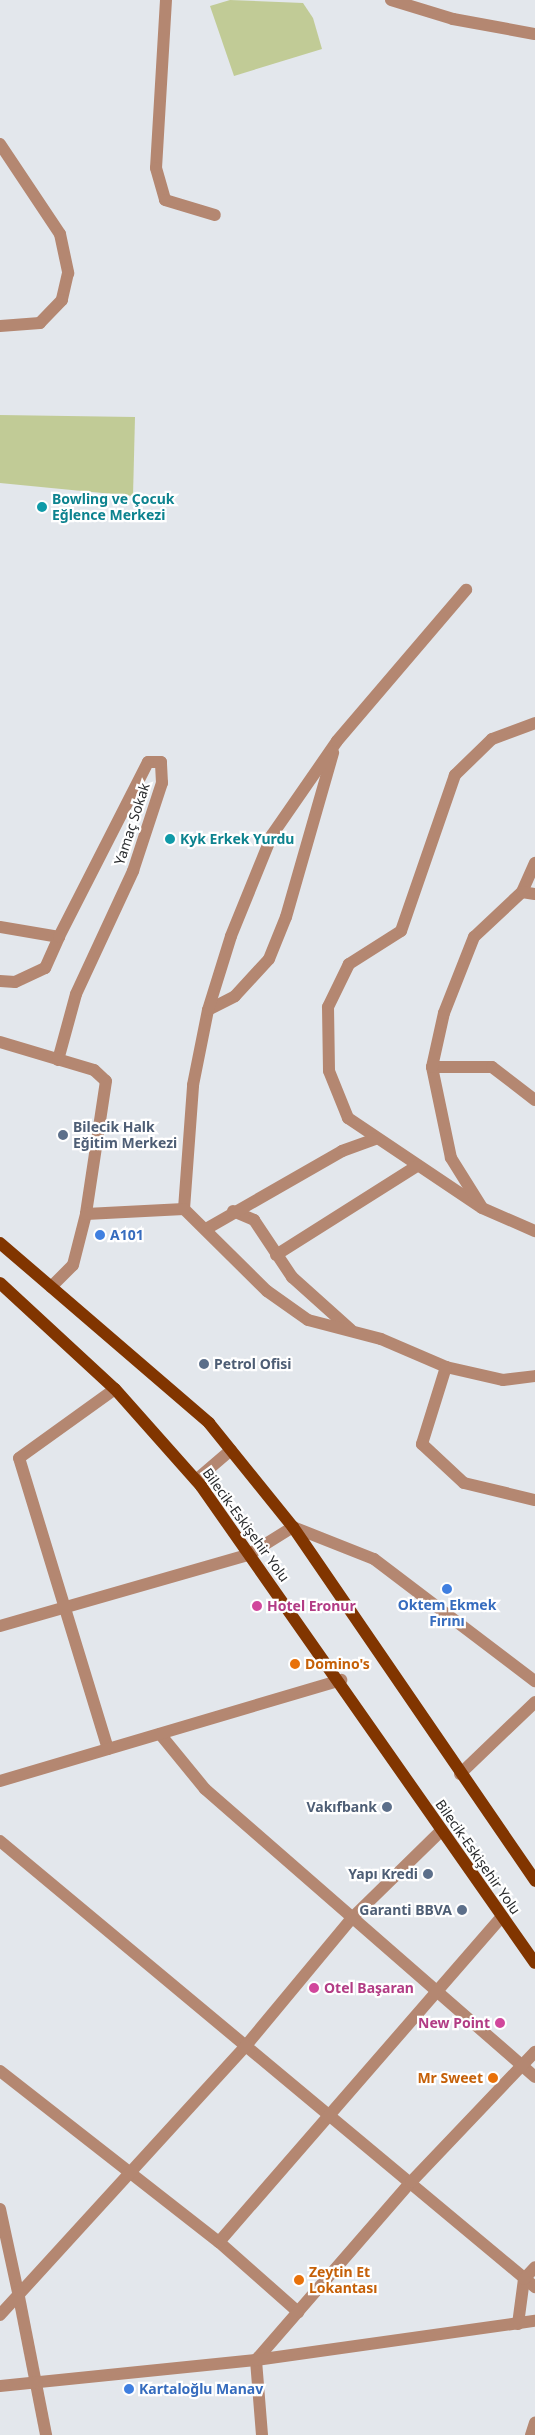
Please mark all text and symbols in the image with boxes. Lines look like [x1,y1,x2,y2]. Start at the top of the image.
place label: Bowling ve Çocuk Eğlence Merkezi [52,491,174,524]
marker: Bowling ve Çocuk Eğlence Merkezi [36,501,48,513]
street label: Yamaç Sokak [111,781,153,867]
place label: Kyk Erkek Yurdu [180,831,294,847]
marker: Kyk Erkek Yurdu [164,833,176,845]
place label: Bilecik Halk Eğitim Merkezi [73,1119,177,1152]
marker: Bilecik Halk Eğitim Merkezi [57,1129,69,1141]
place label: A101 [110,1227,144,1243]
marker: A101 [94,1229,106,1241]
place label: Petrol Ofisi [214,1356,292,1372]
marker: Petrol Ofisi [198,1358,210,1370]
street label: Bilecik-Eskişehir Yolu [199,1465,293,1585]
marker: Oktem Ekmek Fırını [441,1583,453,1595]
place label: Oktem Ekmek Fırını [398,1597,496,1630]
place label: Hotel Eronur [267,1598,356,1614]
marker: Hotel Eronur [251,1600,263,1612]
place label: Domino's [305,1656,370,1672]
marker: Domino's [289,1658,301,1670]
street label: Bilecik-Eskişehir Yolu [432,1796,524,1918]
place label: Vakıfbank [306,1799,377,1815]
marker: Vakıfbank [381,1801,393,1813]
place label: Yapı Kredi [348,1866,418,1882]
marker: Yapı Kredi [422,1868,434,1880]
place label: Garanti BBVA [359,1902,452,1918]
marker: Garanti BBVA [456,1904,468,1916]
place label: Otel Başaran [324,1980,414,1996]
marker: Otel Başaran [308,1982,320,1994]
place label: New Point [418,2015,490,2031]
marker: New Point [494,2017,506,2029]
place label: Mr Sweet [417,2070,483,2086]
marker: Mr Sweet [487,2072,499,2084]
place label: Zeytin Et Lokantası [309,2264,377,2296]
marker: Zeytin Et Lokantası [293,2274,305,2286]
place label: Kartaloğlu Manav [139,2381,263,2397]
marker: Kartaloğlu Manav [123,2383,135,2395]

